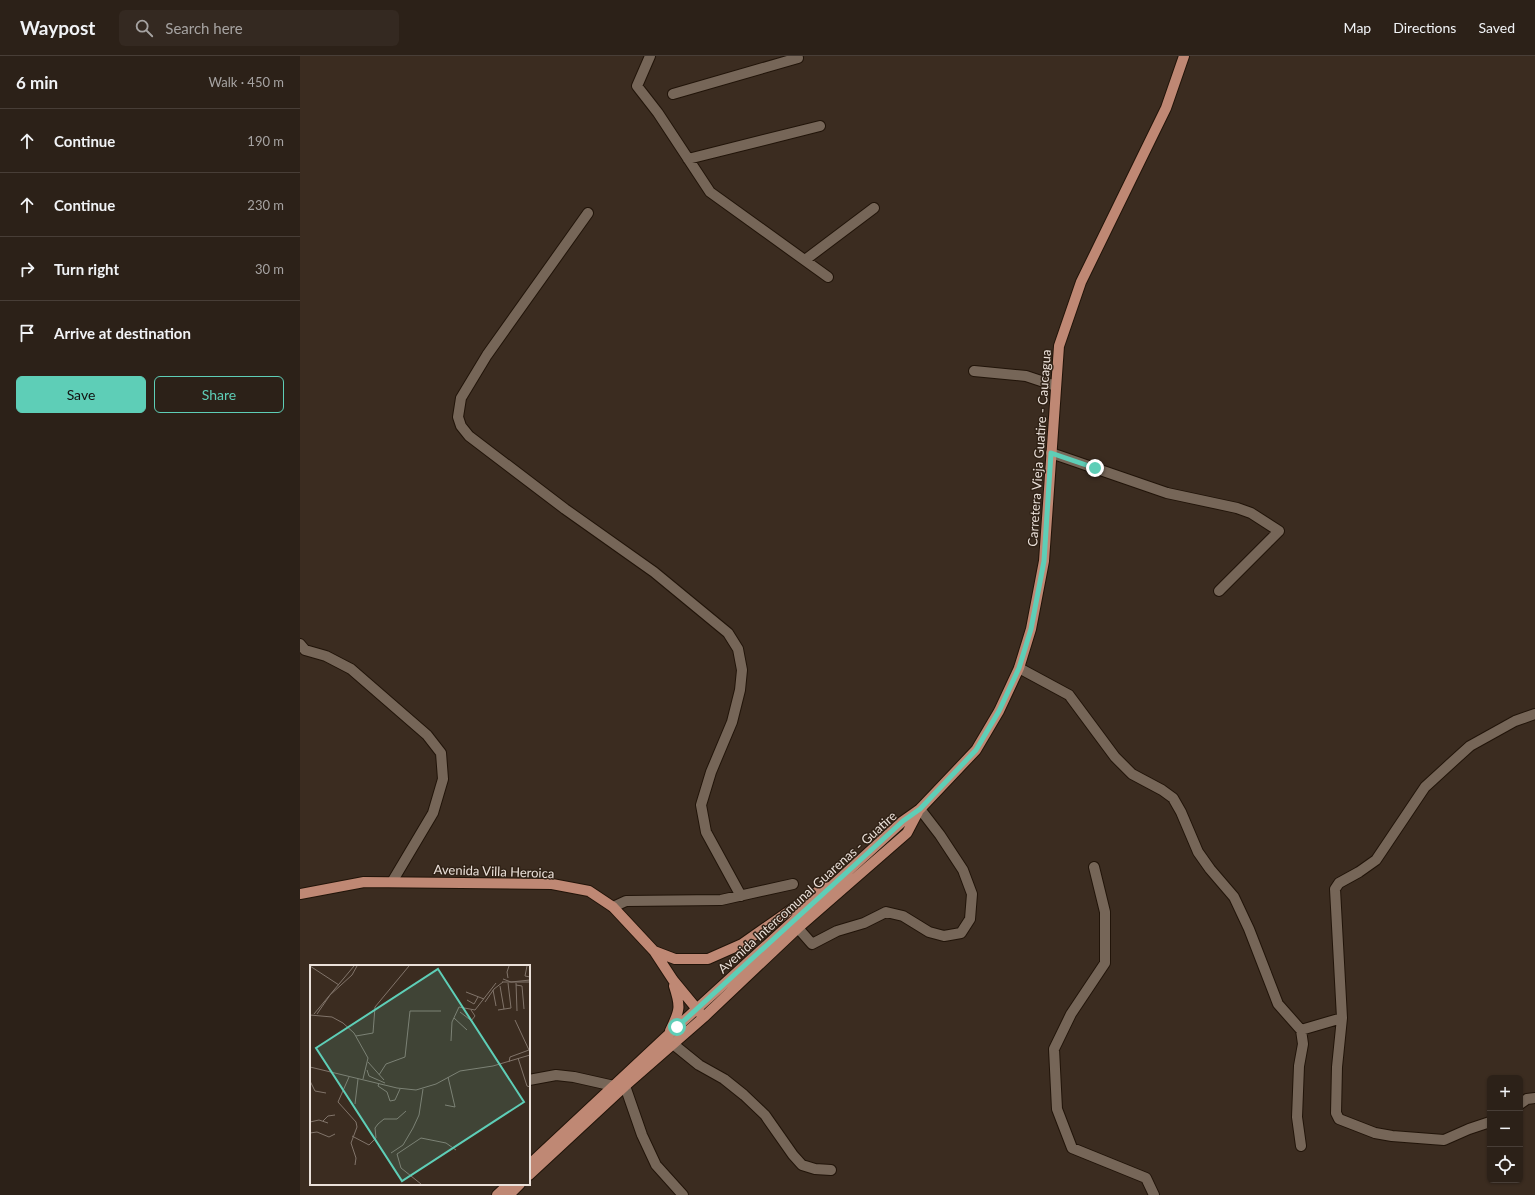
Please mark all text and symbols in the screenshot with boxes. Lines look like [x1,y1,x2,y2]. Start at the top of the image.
search box [119,10,399,46]
text: Waypost [20,16,95,39]
icon: search [133,17,155,39]
text: Search here [165,19,243,37]
text: Map [1344,19,1371,36]
text: Directions [1393,19,1456,36]
text: Saved [1478,19,1515,36]
text: 6 min [16,72,58,93]
text: Walk · 450 m [208,74,284,90]
icon: ahead [16,130,38,152]
text: Continue [54,132,115,150]
text: 190 m [247,133,284,149]
icon: ahead [16,194,38,216]
text: Continue [54,196,115,214]
text: 230 m [247,197,284,213]
icon: right [16,258,38,280]
text: Turn right [54,260,119,278]
text: 30 m [255,261,284,277]
icon: arrive [16,322,38,344]
text: Arrive at destination [54,324,191,342]
street label: Carretera Vieja Guatire - Caucagua [1024,349,1054,547]
button: Save [16,376,146,413]
button: Share [154,376,284,413]
route end [1086,459,1104,477]
street label: Avenida Intercomunal Guarenas - Guatire [714,807,900,977]
street label: Avenida Villa Heroica [433,861,555,881]
inset map [310,965,530,1185]
route start [668,1018,686,1036]
map controls [1487,1075,1523,1183]
button: + [1487,1075,1523,1111]
button: − [1487,1111,1523,1147]
button: locate [1487,1147,1523,1183]

